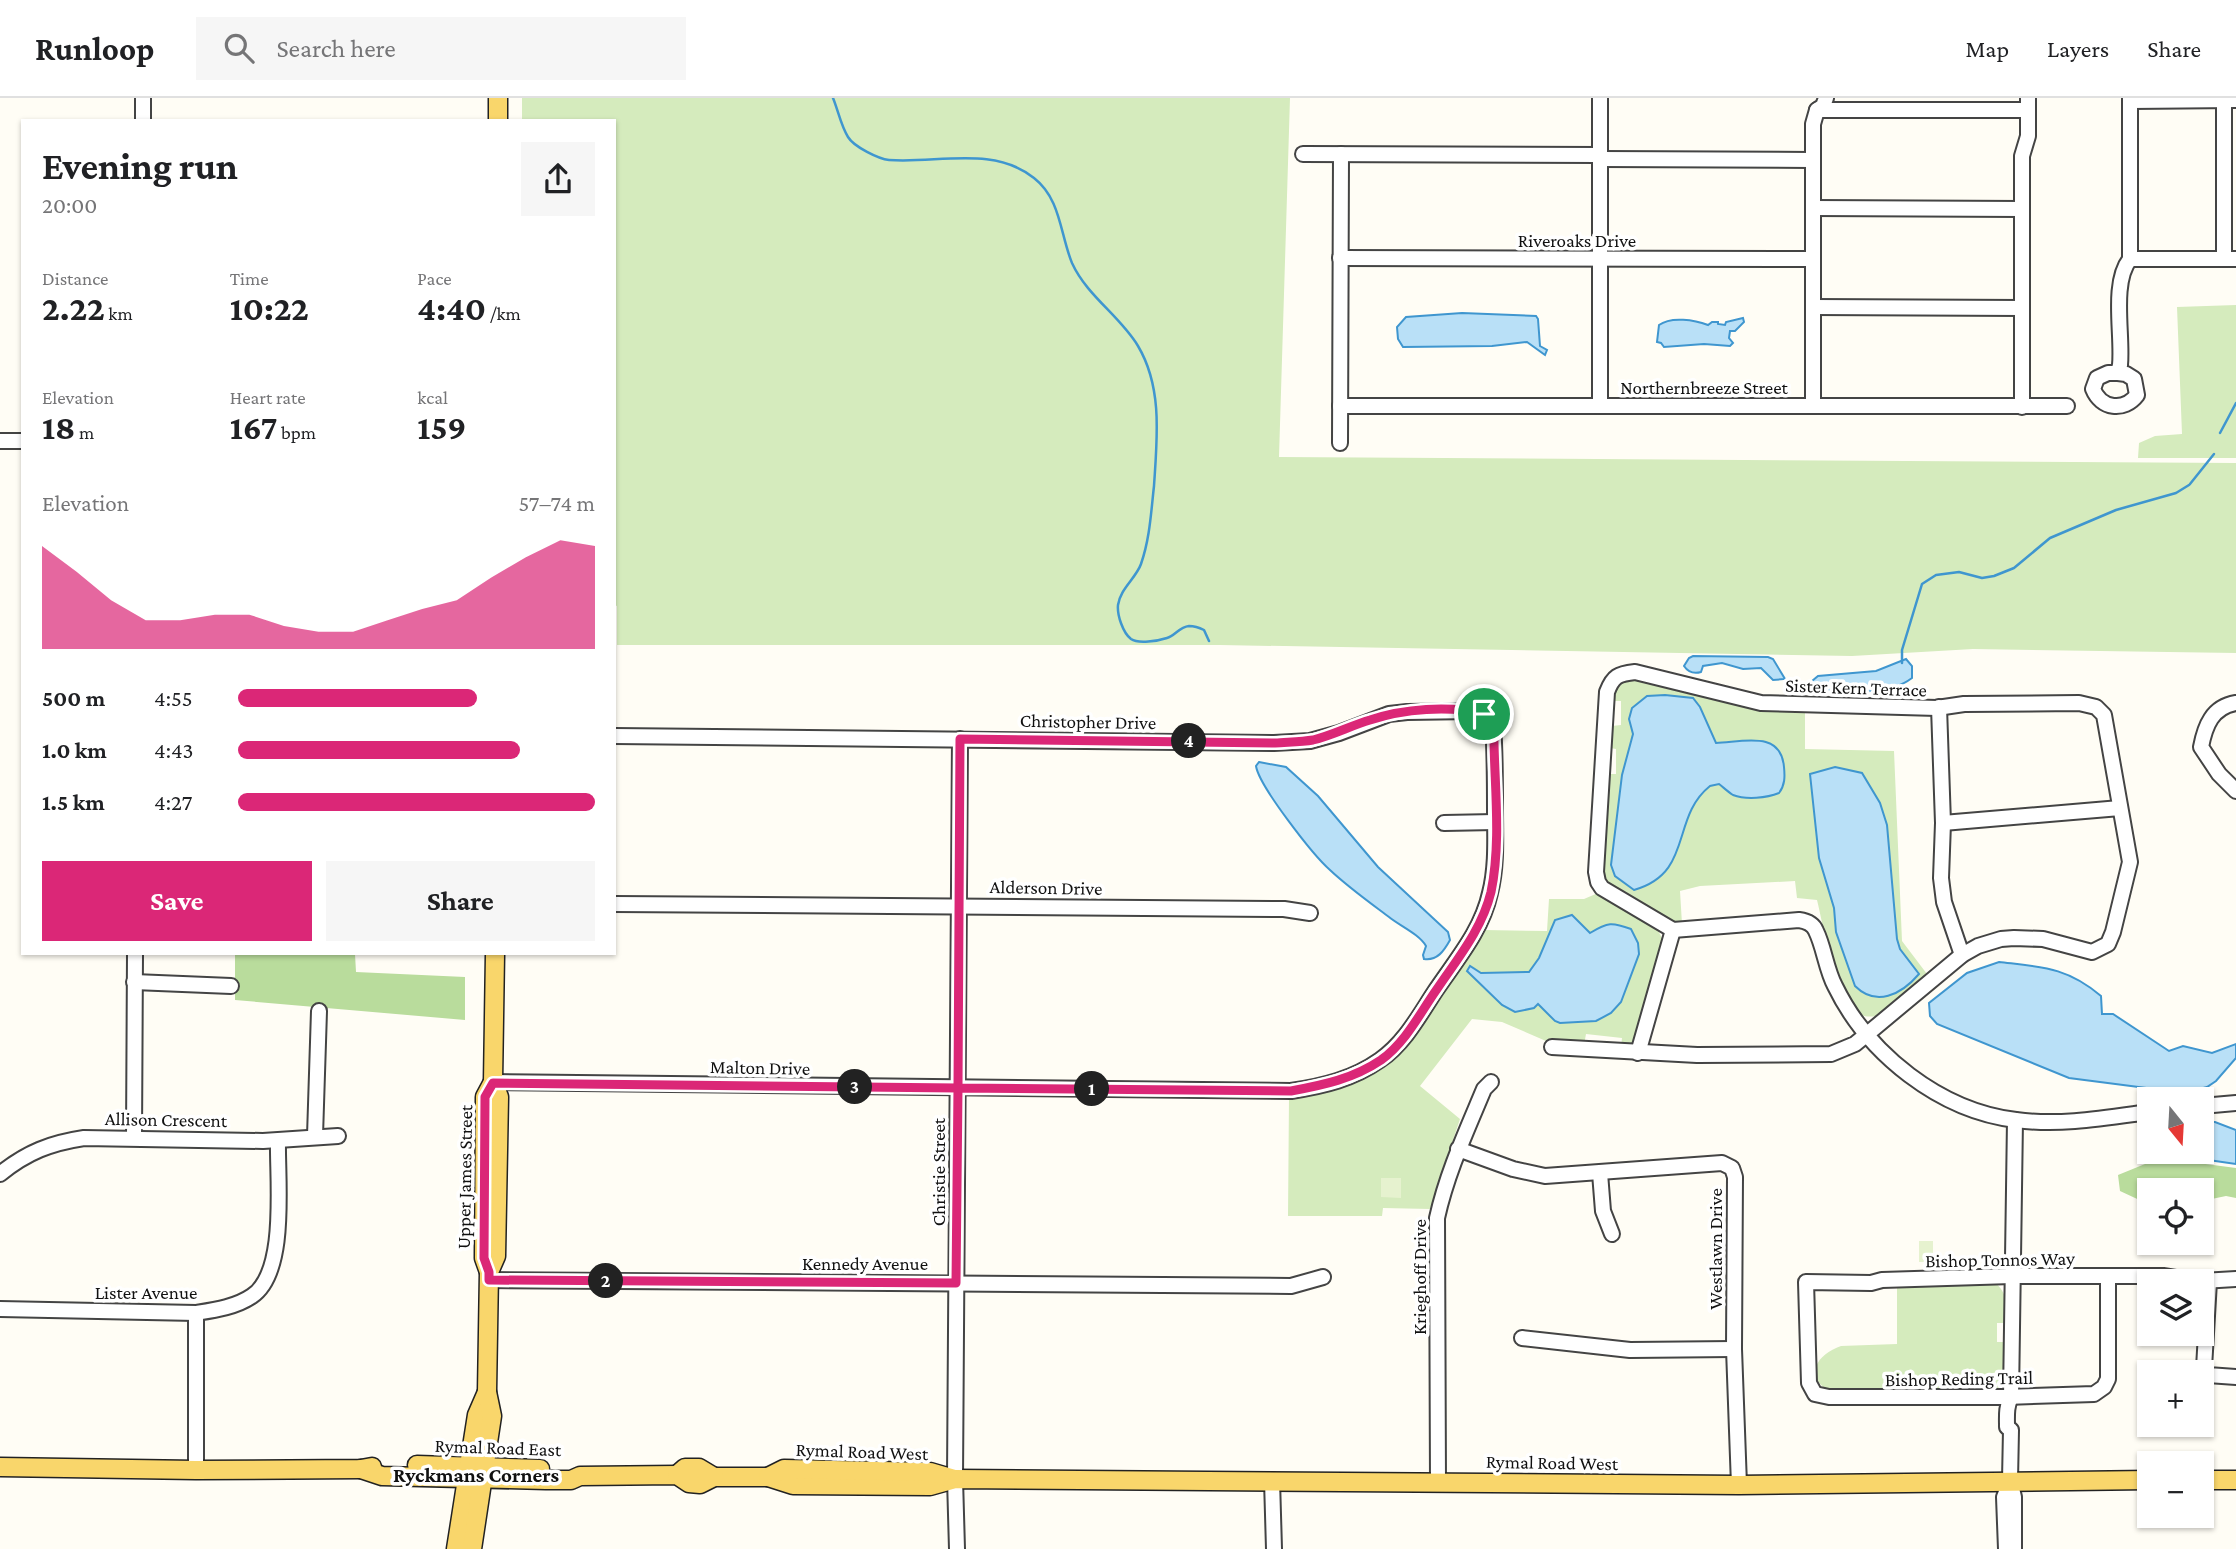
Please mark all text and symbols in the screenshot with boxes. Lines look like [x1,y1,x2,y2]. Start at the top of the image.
search box [196,17,686,80]
icon: search [220,29,258,67]
text: Runloop [35,30,154,67]
text: Search here [276,34,396,63]
text: Map [1965,35,2009,62]
text: Layers [2047,35,2109,62]
text: Share [2147,35,2201,62]
button: share [521,142,595,216]
text: Evening run [42,145,238,187]
text: 20:00 [42,192,97,218]
street label: Riveroaks Drive [1518,230,1636,251]
text: Distance [42,268,108,289]
text: Time [230,268,269,289]
text: Pace [417,268,452,289]
text: 2.22 [42,289,105,328]
text: 10:22 [230,289,309,328]
text: 4:40 [417,289,486,328]
text: km [105,303,133,324]
text: /km [486,303,521,324]
street label: Northernbreeze Street [1620,377,1789,398]
text: Elevation [42,387,114,408]
text: Heart rate [230,387,306,408]
text: kcal [417,387,448,408]
text: 18 [42,408,75,447]
text: 167 [230,408,277,447]
text: 159 [417,408,466,447]
text: m [75,422,94,443]
text: bpm [277,422,316,443]
text: Elevation [42,490,129,516]
text: 57–74 m [519,490,595,516]
street label: Sister Kern Terrace [1785,675,1927,700]
pin [1454,684,1514,744]
text: 500 m [42,685,105,711]
text: 4:55 [154,685,192,711]
icon: arrive [1465,695,1503,733]
street label: Christopher Drive [1020,710,1156,733]
pin: 4 [1172,724,1206,758]
text: 4 [1183,730,1194,751]
text: 1.0 km [42,737,107,763]
text: 4:43 [154,737,193,763]
text: 1.5 km [42,789,105,815]
text: 4:27 [154,789,192,815]
button: Save [42,861,312,941]
button: Share [326,861,595,941]
street label: Alderson Drive [989,876,1103,899]
street label: Malton Drive [710,1056,810,1079]
pin: 3 [838,1070,872,1104]
pin: 1 [1074,1072,1110,1107]
text: 3 [850,1076,859,1097]
text: 1 [1088,1078,1095,1099]
north arrow [2137,1087,2214,1164]
map controls [2137,1087,2214,1528]
street label: Upper James Street [453,1104,476,1249]
street label: Allison Crescent [105,1108,228,1131]
street label: Christie Street [928,1117,949,1226]
button: locate [2137,1178,2214,1255]
street label: Westlawn Drive [1705,1188,1726,1310]
street label: Krieghoff Drive [1409,1219,1430,1335]
street label: Bishop Tonnos Way [1925,1248,2075,1271]
street label: Kennedy Avenue [802,1253,928,1274]
pin: 2 [588,1264,624,1298]
button: layers [2137,1269,2214,1346]
text: 2 [601,1270,610,1291]
street label: Lister Avenue [95,1282,197,1303]
button: + [2137,1360,2214,1437]
street label: Bishop Reding Trail [1885,1367,2033,1390]
street label: Rymal Road East [434,1435,562,1460]
street label: Rymal Road West [795,1439,929,1464]
street label: Rymal Road West [1486,1451,1619,1474]
button: − [2137,1451,2214,1528]
district label: Ryckmans Corners [393,1463,559,1487]

